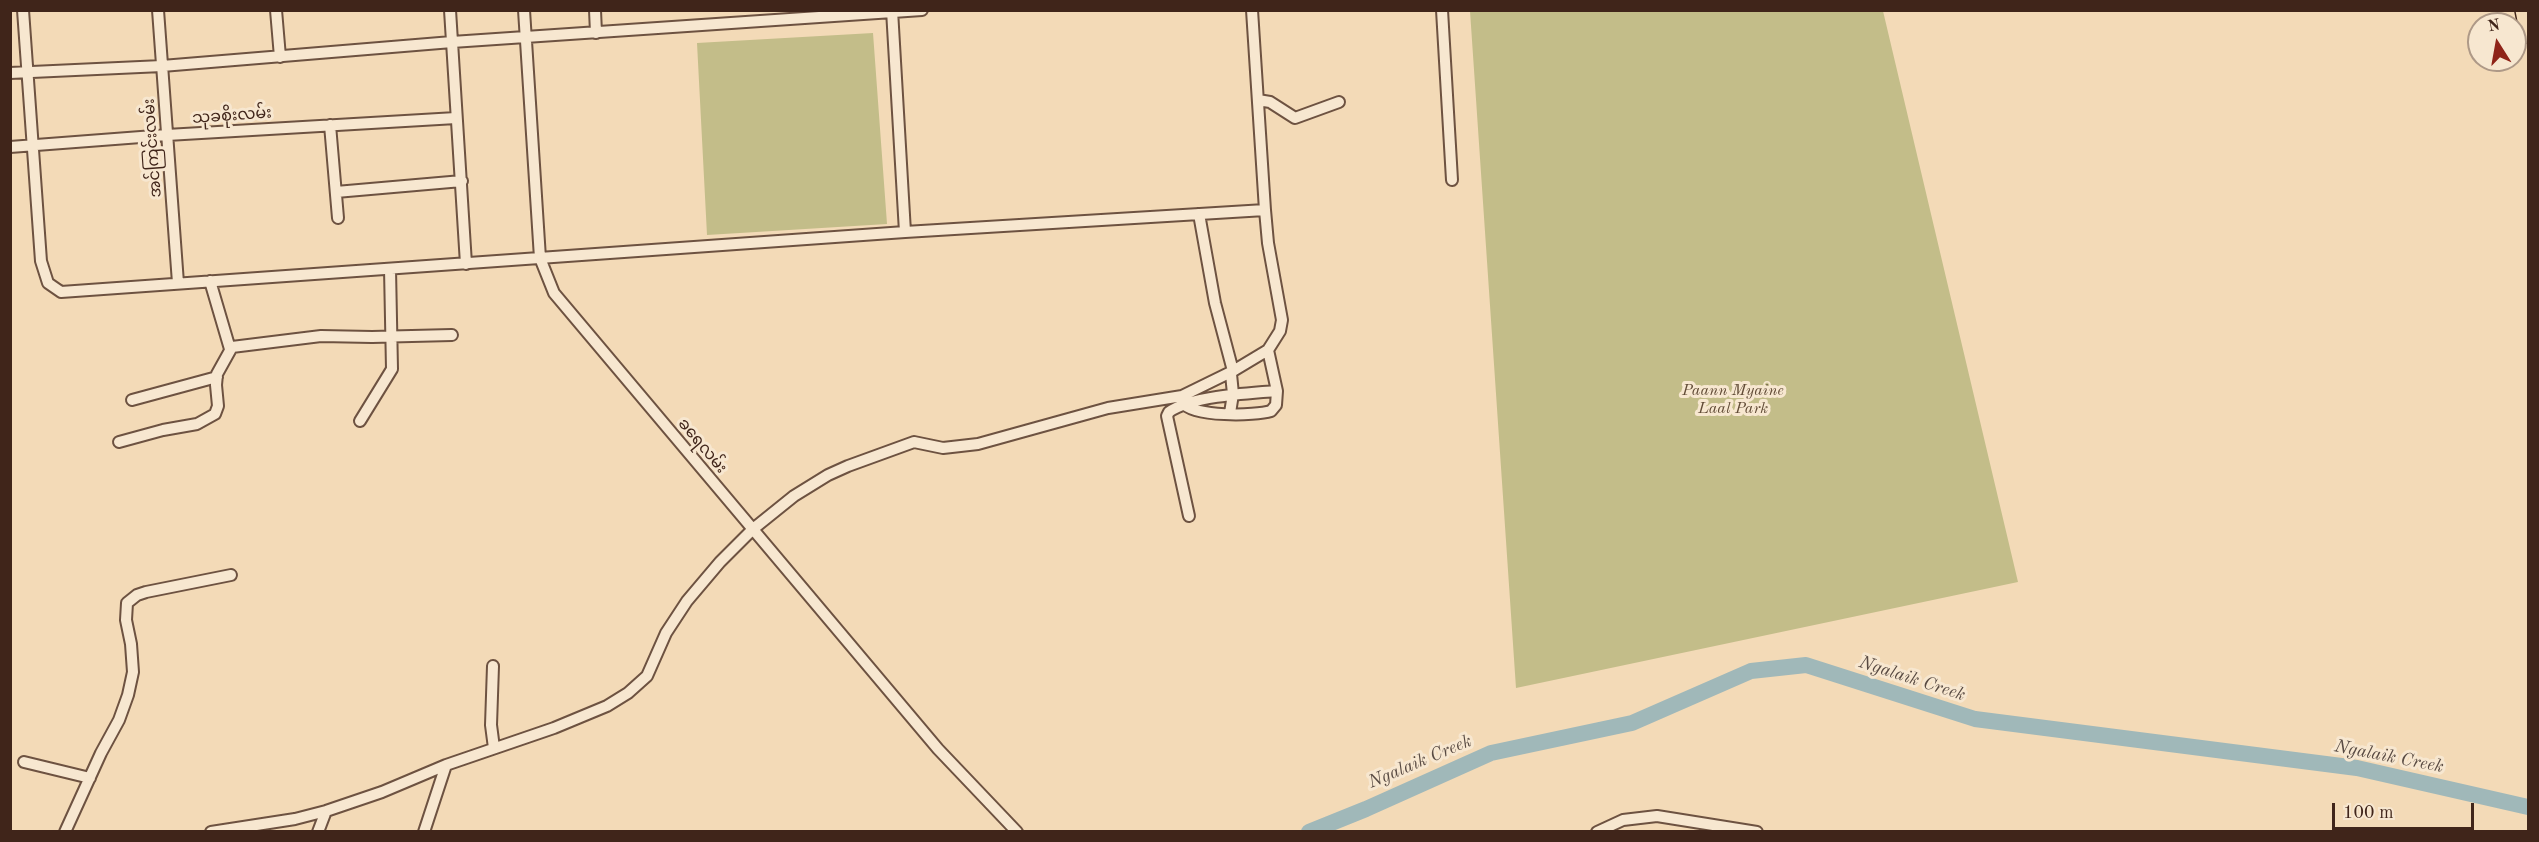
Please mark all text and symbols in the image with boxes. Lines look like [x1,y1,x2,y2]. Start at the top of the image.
north arrow [2467,12,2527,72]
text: N [2486,17,2501,35]
street label: အင်ကြင်းလမ်း [140,98,166,198]
street label: သုခစိုးလမ်း [192,104,272,128]
park label: Paann Myaine Laal Park [1682,381,1784,419]
street label: ခရေလမ်း [673,415,731,477]
water label: Ngalaik Creek [1856,652,1968,706]
water label: Ngalaik Creek [1365,730,1475,794]
water label: Ngalaik Creek [2333,736,2445,778]
scale bar [2335,791,2478,829]
text: 100 m [2343,804,2394,822]

